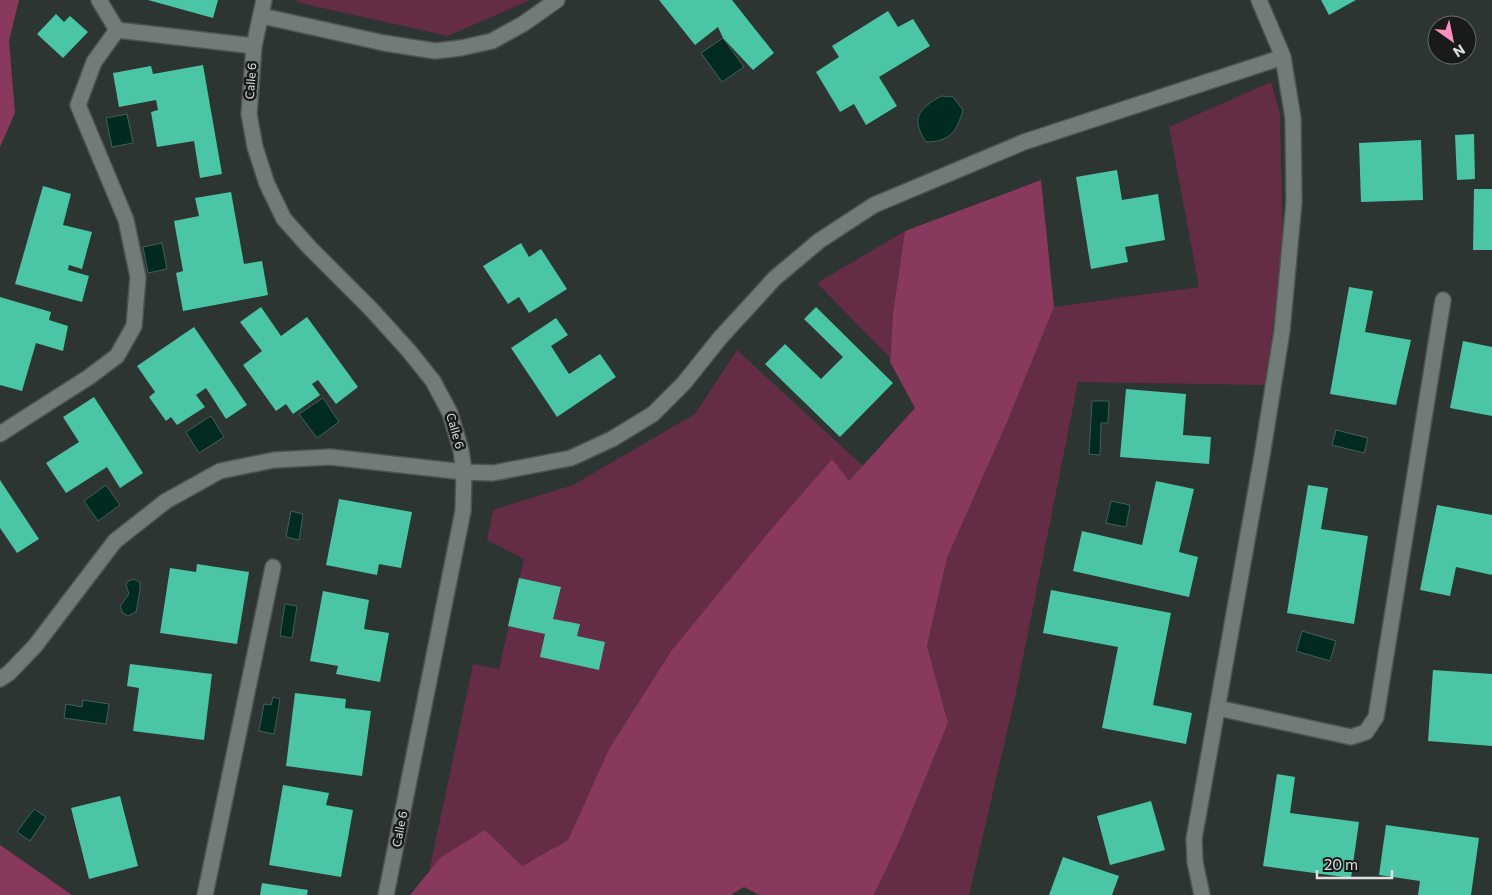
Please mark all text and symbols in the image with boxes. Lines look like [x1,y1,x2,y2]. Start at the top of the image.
north arrow [1427,15,1477,65]
text: N [1450,41,1468,61]
street label: Calle 6 [242,62,258,100]
street label: Calle 6 [444,411,468,450]
street label: Calle 6 [389,810,409,848]
scale bar [1317,848,1392,880]
text: 20 m [1324,855,1358,873]

